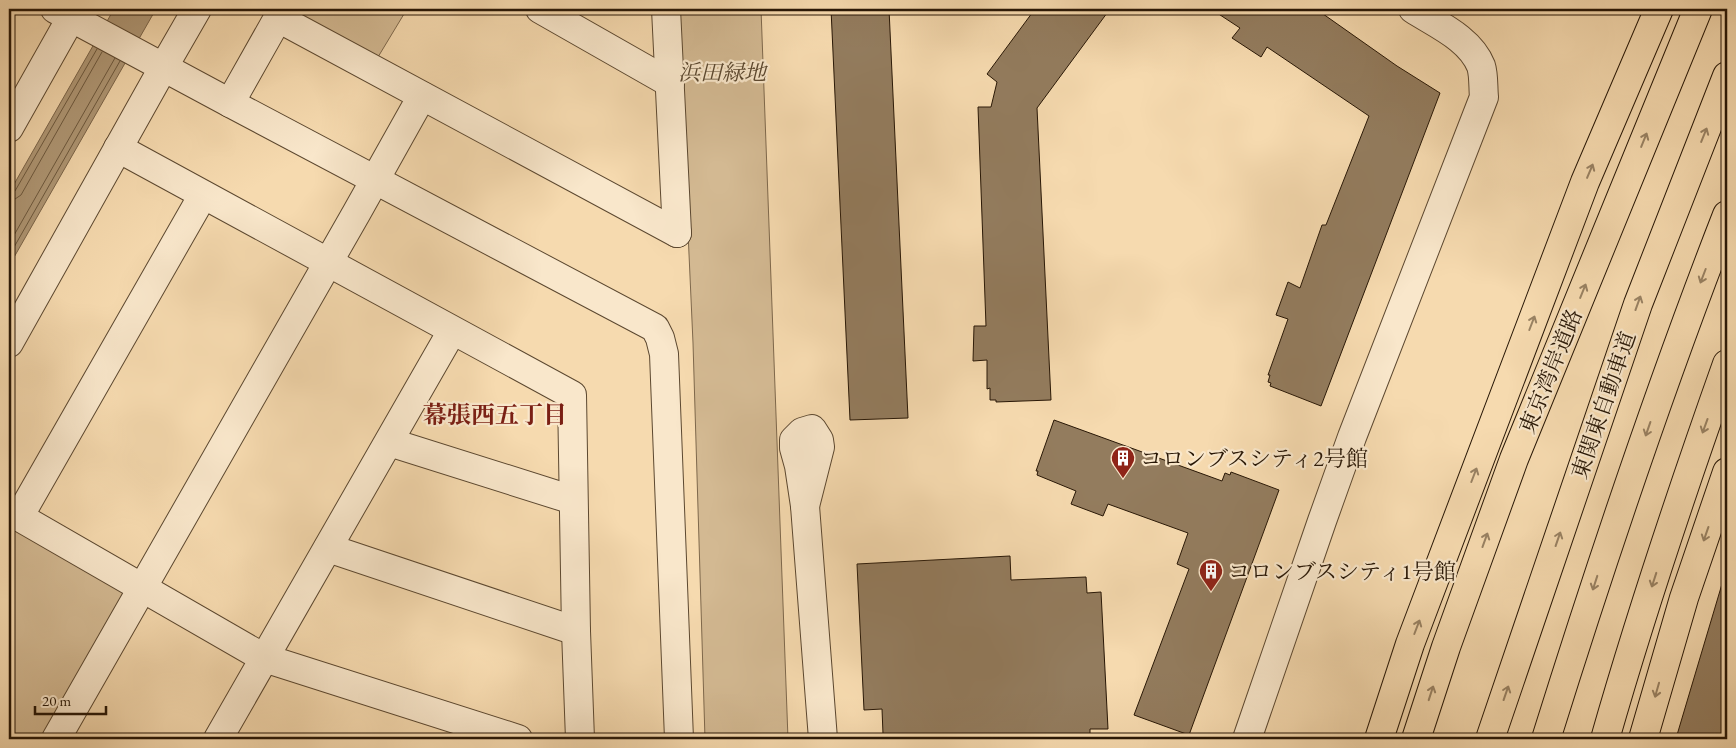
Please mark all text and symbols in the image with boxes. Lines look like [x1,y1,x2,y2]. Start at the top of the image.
park label: 浜田緑地 [678,58,768,87]
one-way arrow [1699,128,1709,143]
one-way arrow [1640,133,1649,148]
one-way arrow [1585,164,1595,179]
one-way arrow [1698,268,1707,283]
one-way arrow [1578,284,1588,299]
one-way arrow [1634,295,1643,311]
street label: 東京湾岸道路 [1512,305,1589,438]
one-way arrow [1528,315,1537,331]
street label: 東関東自動車道 [1565,328,1642,483]
district label: 幕張西五丁目 [423,399,567,430]
one-way arrow [1700,418,1709,433]
one-way arrow [1643,421,1652,436]
place label: コロンブスシティ2号館 [1140,444,1368,473]
building icon: コロンブスシティ2号館 [1110,445,1136,479]
one-way arrow [1470,467,1479,483]
one-way arrow [1700,526,1710,542]
one-way arrow [1553,531,1563,547]
one-way arrow [1481,533,1490,548]
place label: コロンブスシティ1号館 [1228,557,1456,586]
building icon: コロンブスシティ1号館 [1198,558,1224,592]
one-way arrow [1648,572,1658,588]
one-way arrow [1590,574,1599,590]
one-way arrow [1413,619,1422,635]
one-way arrow [1652,681,1662,697]
scale bar [35,683,106,715]
one-way arrow [1501,685,1511,701]
one-way arrow [1427,686,1436,701]
text: 20 m [42,691,71,710]

